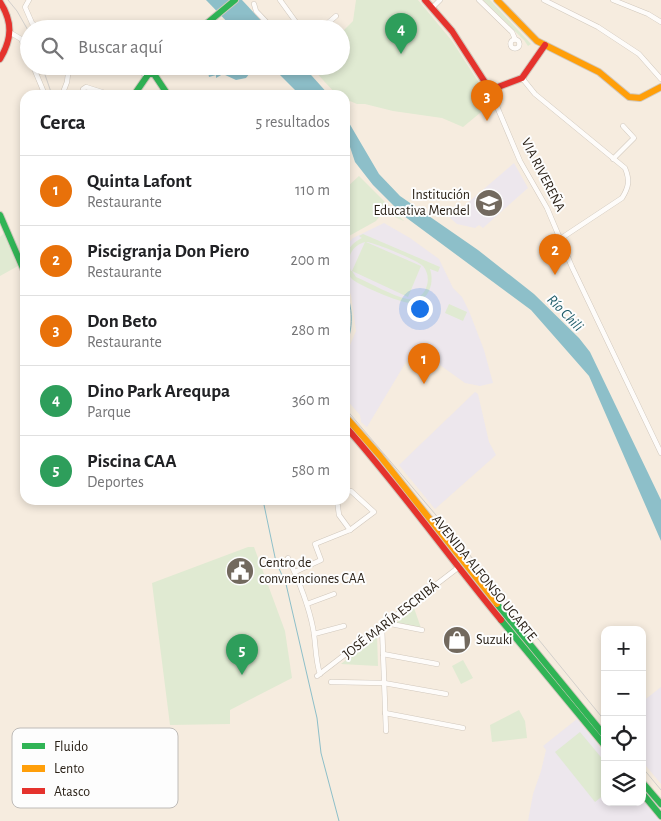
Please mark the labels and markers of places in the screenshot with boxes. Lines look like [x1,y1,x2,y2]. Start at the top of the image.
pin: 4 [385,13,417,54]
pin: 3 [471,80,503,121]
place label: Institución Educativa Mendel [374,188,470,218]
school or university icon: Institución Educativa Mendel [474,188,504,218]
pin: 2 [539,234,571,275]
pin: 1 [408,343,440,384]
public building icon: Centro de convnenciones CAA [225,556,255,586]
place label: Centro de convnenciones CAA [259,556,365,586]
shop icon: Suzuki [442,625,472,655]
place label: Suzuki [476,633,512,647]
pin: 5 [226,634,258,675]

